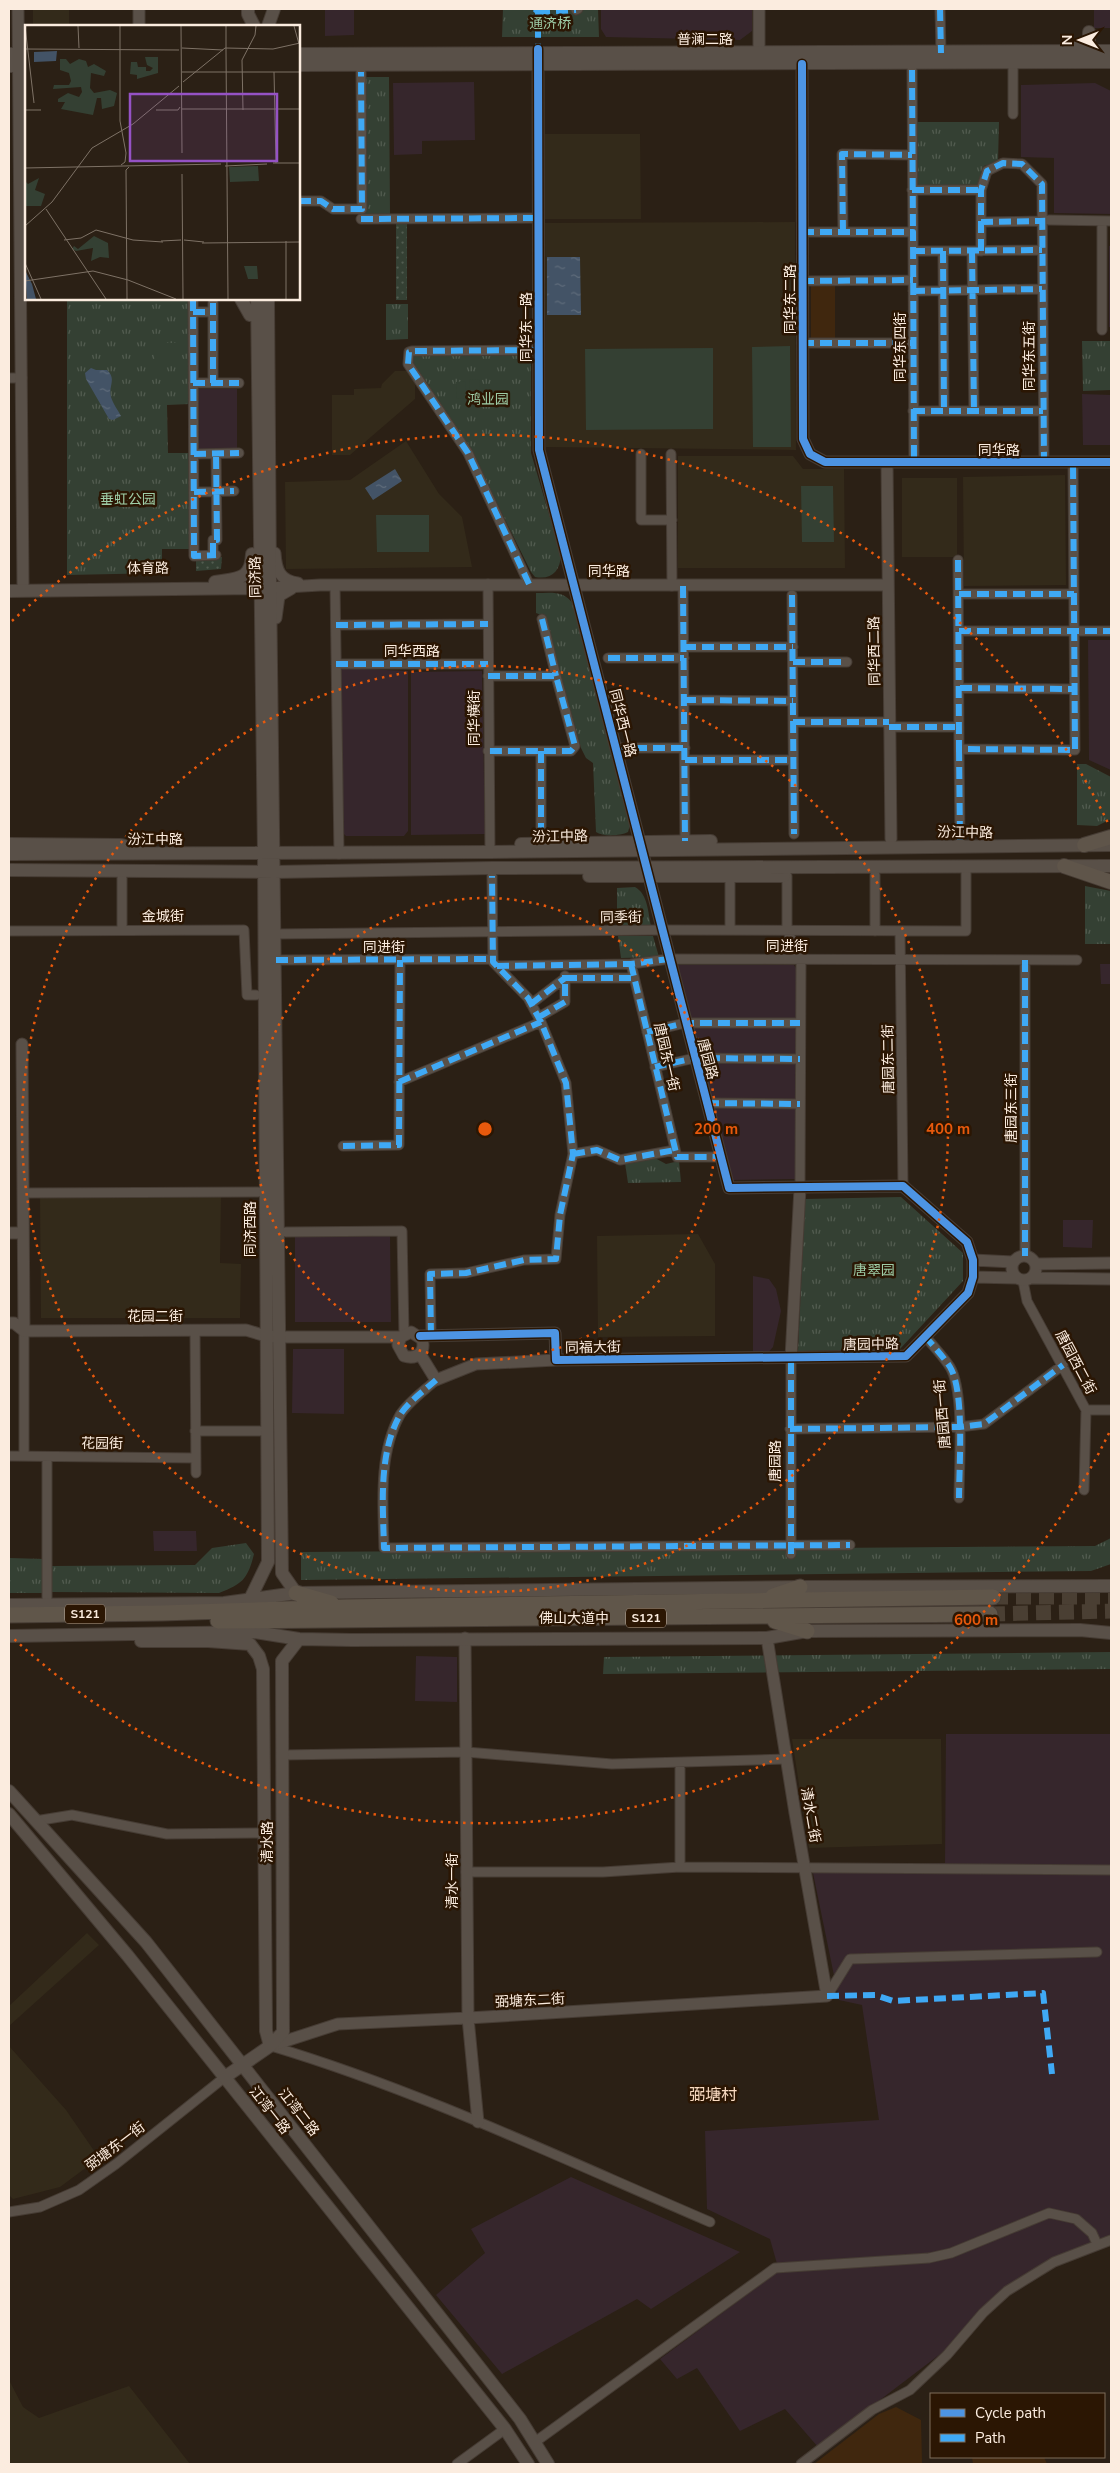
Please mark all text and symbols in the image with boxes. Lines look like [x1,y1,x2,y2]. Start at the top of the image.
park label: 通济桥 [529,14,571,33]
north arrow [1055,15,1105,65]
inset map [25,25,300,300]
street label: 普澜二路 [677,30,733,49]
text: N [1058,35,1077,45]
street label: 同华东二路 [781,264,800,334]
street label: 同华东一路 [517,292,536,362]
street label: 同华东四街 [891,312,910,382]
street label: 同华东五街 [1020,321,1039,391]
park label: 鸿业园 [467,390,509,409]
street label: 同华路 [978,441,1020,460]
park label: 垂虹公园 [100,490,156,509]
street label: 同济路 [246,556,265,598]
street label: 体育路 [127,559,169,578]
street label: 同华路 [588,562,630,581]
street label: 同华西二路 [864,616,885,686]
street label: 同华西路 [384,642,440,661]
street label: 同华西一路 [605,687,640,759]
street label: 同华横街 [465,690,484,746]
street label: 汾江中路 [937,823,993,842]
street label: 汾江中路 [532,827,588,846]
street label: 汾江中路 [127,830,183,849]
street label: 金城街 [142,907,184,926]
street label: 同季街 [600,908,642,927]
street label: 同进街 [766,937,808,956]
street label: 同进街 [363,938,405,957]
street label: 唐园东一街 [649,1021,684,1093]
street label: 唐园东二街 [878,1024,899,1094]
street label: 唐园路 [693,1036,722,1082]
street label: 唐园东三街 [1002,1073,1021,1143]
text: 200 m [694,1119,738,1139]
text: 400 m [926,1119,970,1139]
centre of rings [476,1120,494,1138]
street label: 同济西路 [241,1201,260,1257]
park label: 唐翠园 [853,1261,895,1280]
street label: 花园二街 [127,1307,183,1326]
street label: 唐园西二街 [1051,1327,1100,1398]
street label: 唐园中路 [843,1335,899,1354]
street label: 同福大街 [565,1338,621,1357]
street label: 唐园西一街 [930,1378,955,1450]
street label: 花园街 [81,1434,123,1453]
street label: 唐园路 [766,1440,785,1482]
road number: S121 [65,1605,105,1624]
street label: 佛山大道中 [539,1609,609,1628]
road number: S121 [626,1609,666,1628]
text: 600 m [954,1610,998,1630]
street label: 清水二街 [796,1786,825,1844]
street label: 清水路 [258,1821,277,1863]
street label: 清水一街 [443,1853,462,1909]
street label: 弼塘东二街 [495,1989,565,2012]
street label: 江湾一路 [245,2082,294,2138]
street label: 江湾二路 [274,2084,323,2140]
district label: 弼塘村 [689,2084,737,2106]
street label: 弼塘东一街 [82,2118,149,2175]
legend [930,2393,1105,2458]
text: Cycle path [975,2403,1046,2423]
text: Path [975,2428,1006,2448]

